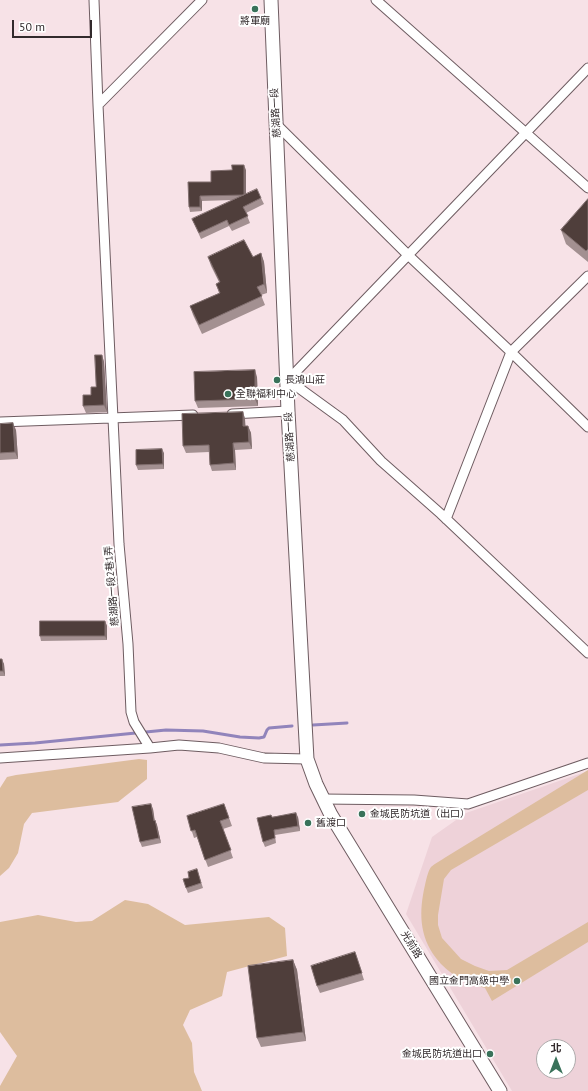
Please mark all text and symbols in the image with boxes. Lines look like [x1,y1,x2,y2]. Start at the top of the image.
marker: 將軍廟 [250,4,260,14]
scale bar [14,12,94,38]
place label: 將軍廟 [240,15,270,27]
text: 50 m [19,19,45,34]
street label: 慈湖路一段 [269,88,283,138]
place label: 長鴻山莊 [285,374,325,386]
marker: 長鴻山莊 [272,375,282,385]
place label: 全聯福利中心 [236,388,296,400]
marker: 全聯福利中心 [223,389,233,399]
street label: 慈湖路一段 [283,412,297,462]
street label: 慈湖路一段2巷1弄 [102,545,122,627]
place label: 金城民防坑道（出口） [370,808,470,820]
marker: 金城民防坑道（出口） [357,809,367,819]
place label: 舊渡口 [316,817,346,829]
marker: 舊渡口 [303,818,313,828]
street label: 光前路 [398,929,424,961]
place label: 國立金門高級中學 [429,975,509,987]
marker: 國立金門高級中學 [512,976,522,986]
north arrow [536,1039,576,1079]
text: 北 [551,1041,562,1055]
place label: 金城民防坑道出口 [402,1048,482,1060]
marker: 金城民防坑道出口 [485,1049,495,1059]

